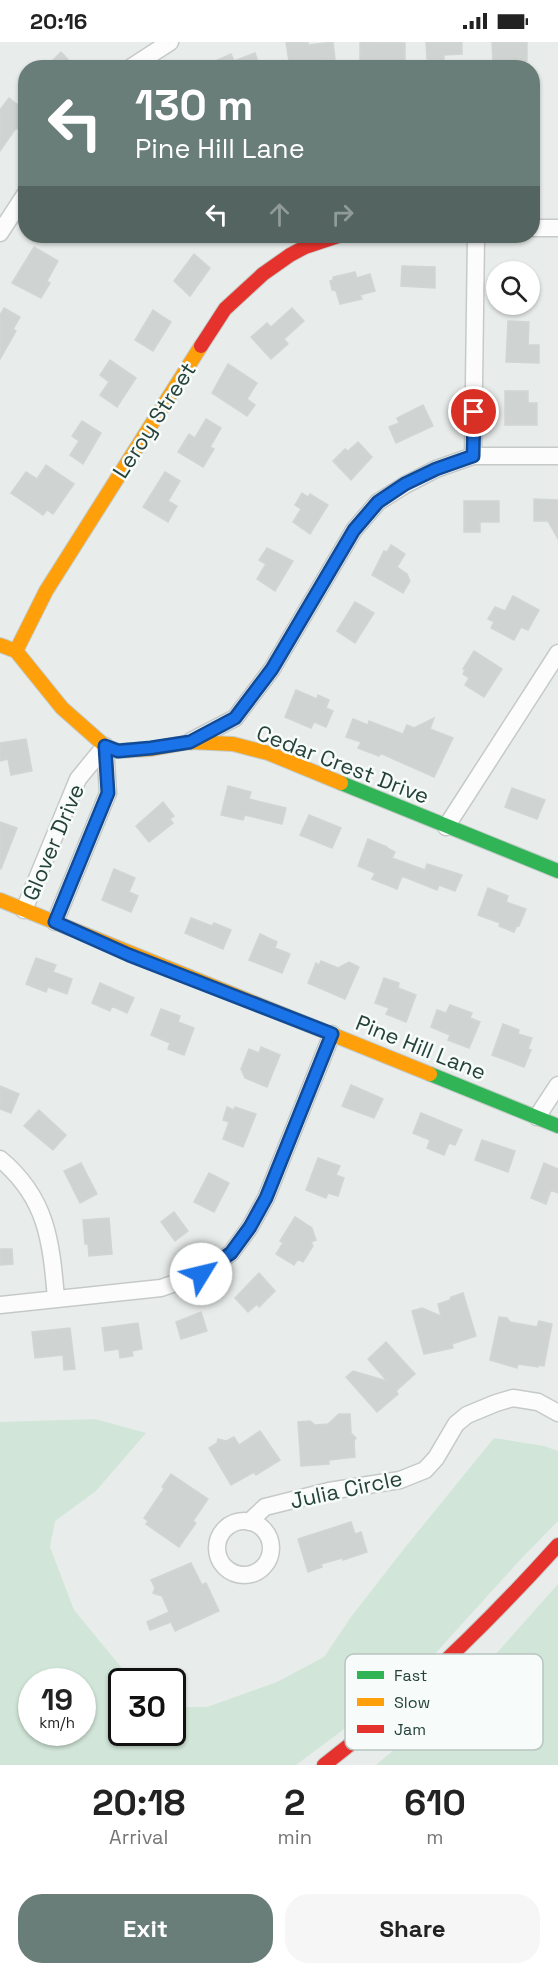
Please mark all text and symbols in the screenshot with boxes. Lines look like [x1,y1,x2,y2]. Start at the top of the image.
text: 20:16 [30,7,87,35]
text: 130 m [135,79,253,132]
icon: left [36,84,114,162]
text: Pine Hill Lane [135,131,305,166]
icon: left [200,198,233,231]
icon: ahead [263,198,296,231]
icon: right [326,198,359,231]
map controls [486,261,540,315]
button: search [486,261,540,315]
street label: Leroy Street [106,357,202,483]
pin [448,386,499,437]
icon: arrive [457,395,490,428]
street label: Cedar Crest Drive [253,718,433,810]
street label: Glover Drive [16,779,90,905]
street label: Pine Hill Lane [352,1008,490,1086]
position arrow [169,1242,233,1306]
street label: Julia Circle [287,1463,405,1515]
legend [345,1654,543,1750]
text: Fast [394,1665,427,1686]
speed limit sign: 30 [108,1668,186,1746]
text: 19 [41,1680,73,1719]
text: Slow [394,1692,430,1713]
text: km/h [39,1713,75,1732]
text: Jam [394,1719,426,1740]
text: 20:18 [92,1780,185,1826]
text: 2 [284,1780,305,1826]
text: 610 [404,1780,466,1826]
text: Arrival [109,1824,169,1850]
text: min [278,1824,312,1850]
text: m [426,1824,444,1850]
button: Exit [18,1894,273,1963]
button: Share [285,1894,540,1963]

